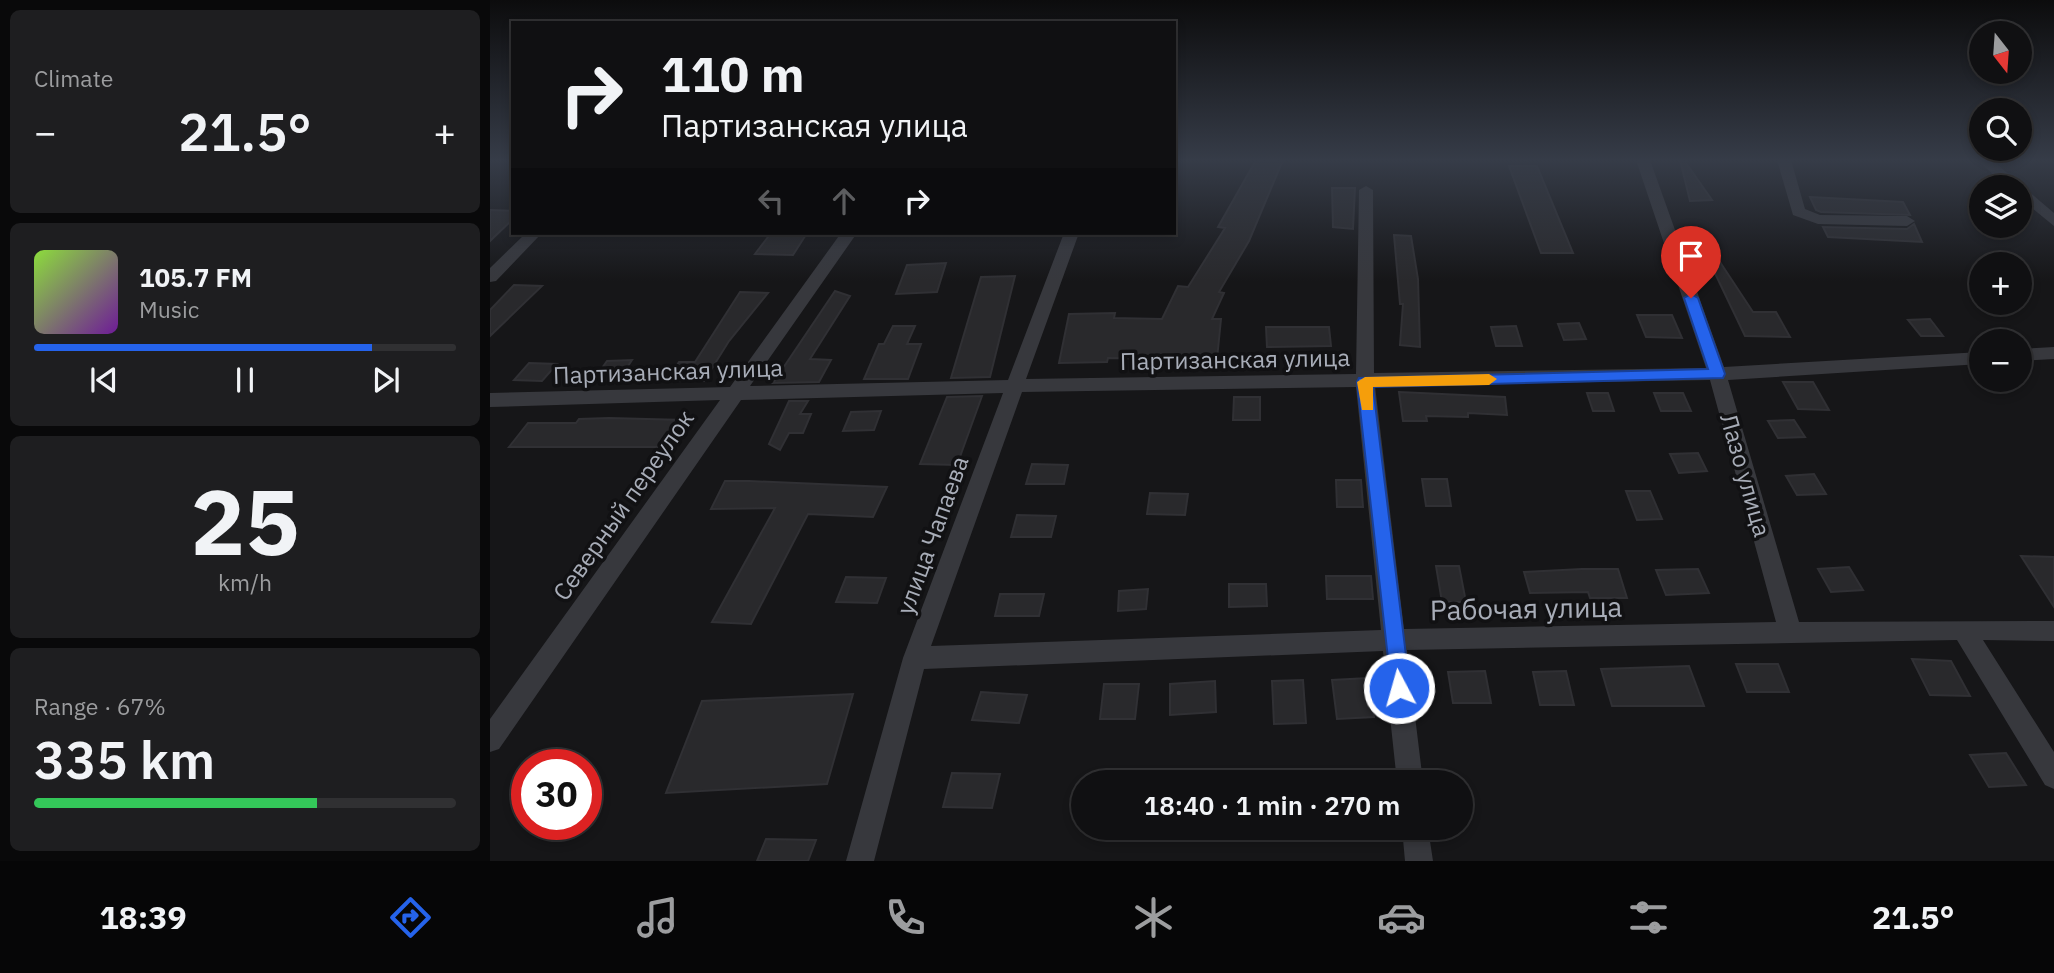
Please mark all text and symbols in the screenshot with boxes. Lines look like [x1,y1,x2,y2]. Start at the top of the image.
north arrow [1969,21,2032,84]
map controls [1969,21,2032,392]
text: 110 m [661,42,805,105]
icon: right [546,49,637,140]
text: Climate [34,63,113,93]
text: 21.5° [178,98,312,165]
button: search [1969,98,2032,161]
text: Партизанская улица [661,104,968,146]
text: − [34,107,57,156]
text: + [433,107,456,156]
button: layers [1969,175,2032,238]
icon: left [752,182,790,220]
icon: ahead [825,182,863,220]
icon: right [898,182,936,220]
pin [1661,226,1721,298]
icon: arrive [1672,237,1710,275]
button: + [1969,252,2032,315]
text: 105.7 FM [139,260,252,294]
text: Music [139,294,199,324]
button: − [1969,329,2032,392]
street label: Партизанская улица [1120,341,1351,377]
street label: Партизанская улица [552,351,784,391]
icon: previous [85,361,123,399]
icon: pause [226,361,264,399]
icon: next [367,361,405,399]
street label: Северный переулок [545,403,701,607]
street label: Лазо улица [1713,410,1779,541]
street label: улица Чапаева [889,451,976,619]
text: 25 [190,462,300,580]
text: km/h [218,567,272,597]
street label: Рабочая улица [1429,588,1623,628]
position arrow [1362,651,1436,725]
text: Range · 67% [34,691,166,721]
text: 335 km [34,726,215,793]
speed limit sign: 30 [511,749,602,840]
text: 18:40 · 1 min · 270 m [1144,788,1400,822]
icon: directions [386,893,435,942]
icon: music [633,893,682,942]
icon: phone [881,893,930,942]
icon: climate [1129,893,1178,942]
icon: car [1377,893,1426,942]
icon: filters [1624,893,1673,942]
text: 18:39 [99,896,187,938]
text: 21.5° [1872,896,1955,938]

